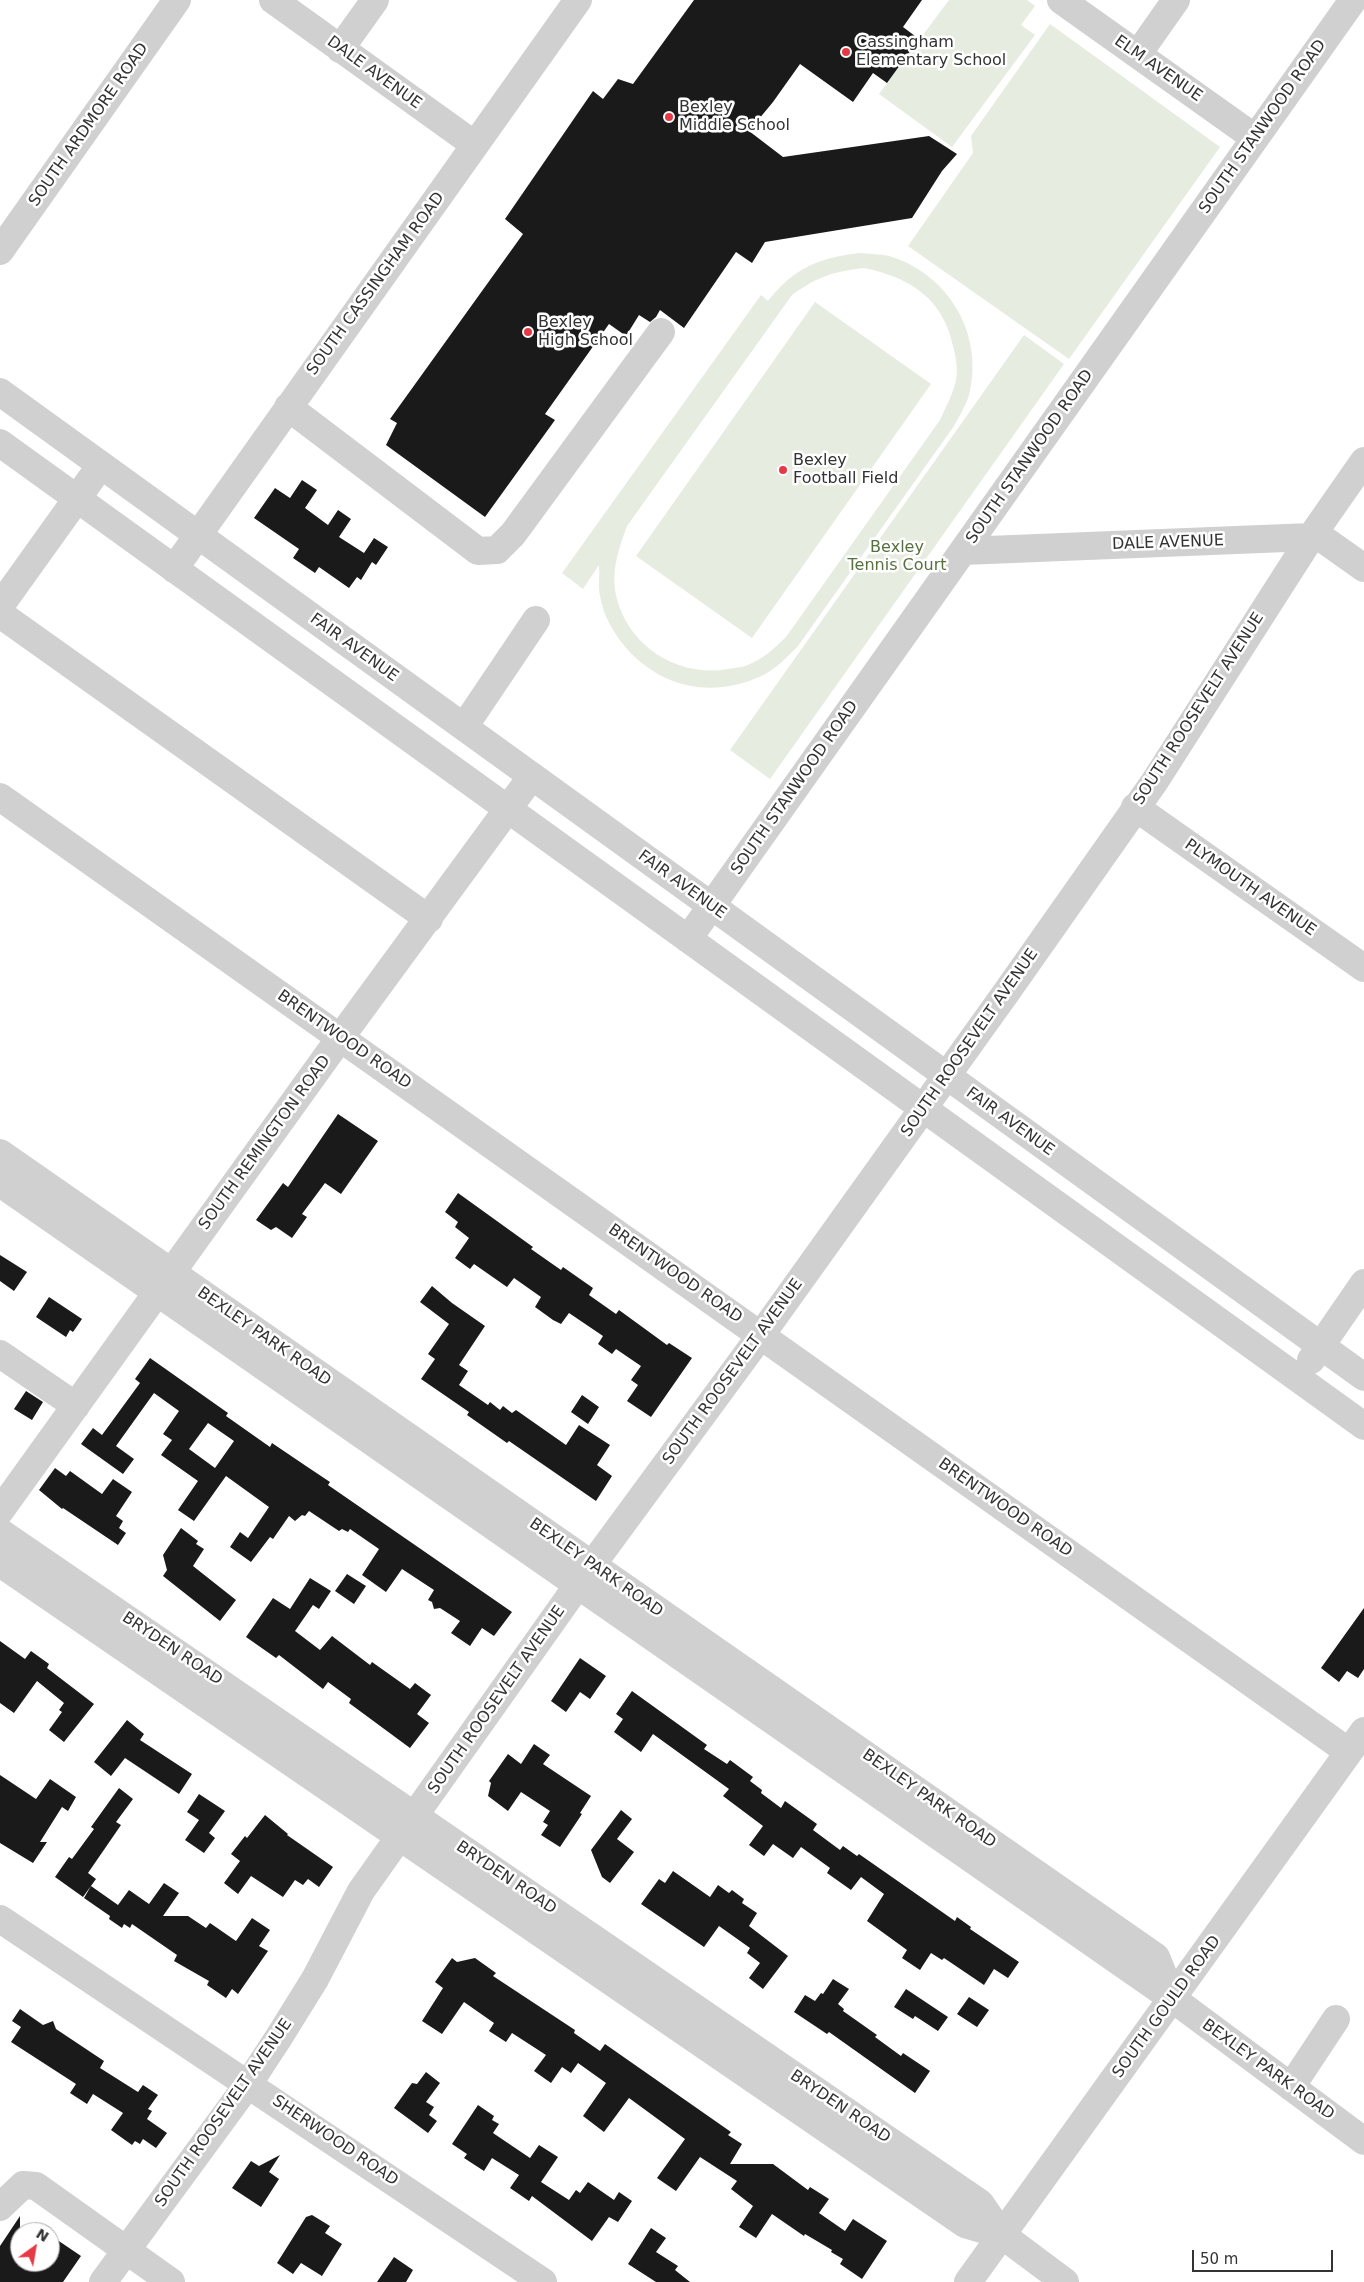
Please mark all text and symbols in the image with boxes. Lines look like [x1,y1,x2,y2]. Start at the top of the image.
street label: DALE AVENUE [323,32,425,114]
street label: ELM AVENUE [1110,32,1206,106]
place label: Cassingham Elementary School [856,33,1006,71]
street label: SOUTH STANWOOD ROAD [1195,36,1331,218]
street label: SOUTH ARDMORE ROAD [25,40,153,210]
marker: Cassingham Elementary School [840,46,852,58]
place label: Bexley Middle School [679,98,790,136]
marker: Bexley Middle School [663,111,675,123]
street label: SOUTH CASSINGHAM ROAD [303,189,449,379]
place label: Bexley High School [538,313,633,351]
marker: Bexley High School [522,326,534,338]
street label: SOUTH STANWOOD ROAD [962,366,1098,548]
place label: Bexley Football Field [793,451,898,489]
marker: Bexley Football Field [777,464,789,476]
street label: DALE AVENUE [1112,531,1224,555]
park label: Bexley Tennis Court [848,538,946,576]
street label: SOUTH ROOSEVELT AVENUE [1130,609,1268,809]
street label: FAIR AVENUE [306,610,402,686]
street label: SOUTH STANWOOD ROAD [727,697,863,879]
street label: PLYMOUTH AVENUE [1181,835,1319,941]
street label: FAIR AVENUE [634,847,730,923]
street label: SOUTH ROOSEVELT AVENUE [898,945,1042,1141]
street label: BRENTWOOD ROAD [273,987,415,1093]
street label: SOUTH REMINGTON ROAD [195,1052,335,1234]
street label: FAIR AVENUE [962,1084,1058,1160]
street label: BRENTWOOD ROAD [604,1221,746,1327]
street label: SOUTH ROOSEVELT AVENUE [659,1275,807,1469]
street label: BEXLEY PARK ROAD [193,1284,335,1390]
street label: BRENTWOOD ROAD [934,1455,1076,1561]
street label: BEXLEY PARK ROAD [525,1515,667,1621]
street label: SOUTH ROOSEVELT AVENUE [425,1602,569,1798]
street label: BRYDEN ROAD [118,1608,226,1690]
street label: BEXLEY PARK ROAD [858,1746,1000,1852]
street label: BRYDEN ROAD [452,1837,560,1919]
street label: SOUTH GOULD ROAD [1109,1932,1225,2082]
street label: SOUTH ROOSEVELT AVENUE [152,2015,296,2211]
street label: BEXLEY PARK ROAD [1198,2016,1338,2124]
street label: BRYDEN ROAD [786,2066,894,2148]
street label: SHERWOOD ROAD [268,2092,402,2190]
north arrow [10,2222,60,2272]
text: N [33,2225,52,2245]
scale bar [1194,2240,1335,2272]
text: 50 m [1200,2250,1238,2268]

